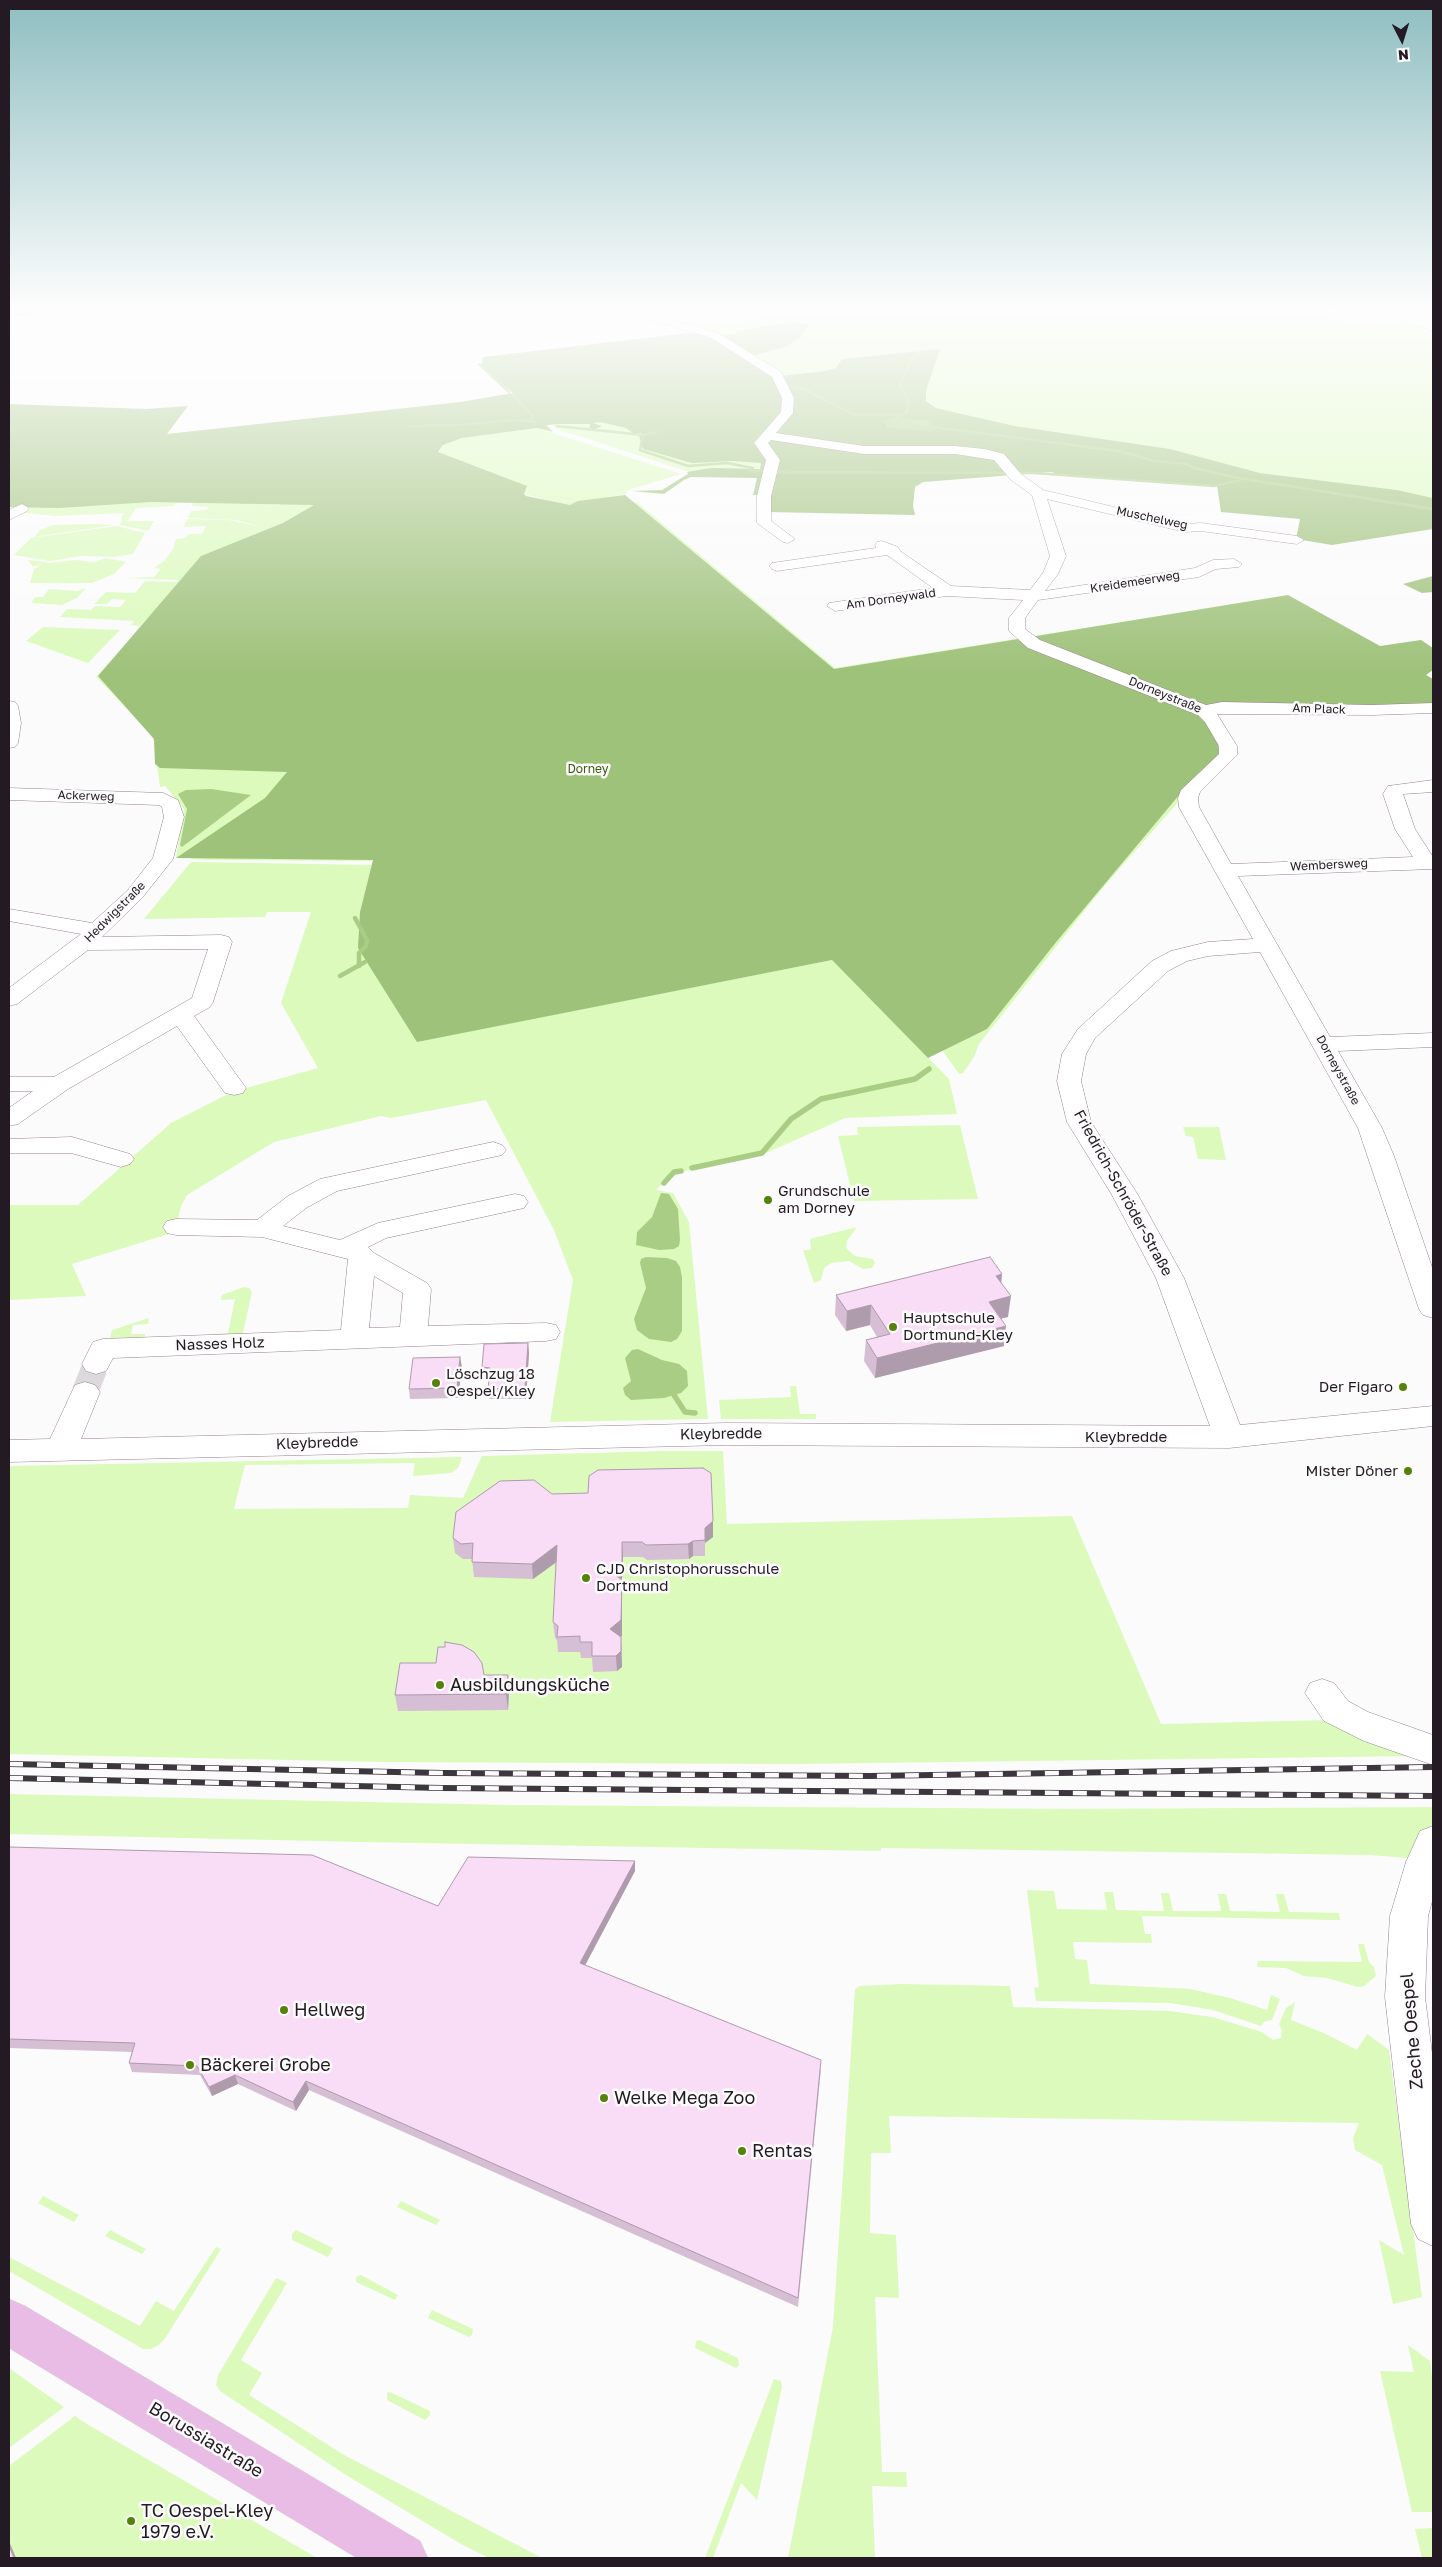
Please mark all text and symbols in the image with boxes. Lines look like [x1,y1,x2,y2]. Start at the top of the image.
north arrow [1377,15,1427,65]
text: N [1397,47,1409,64]
street label: Muschelweg [1115,503,1189,533]
street label: Kreidemeerweg [1089,568,1181,596]
street label: Am Dorneywald [845,586,937,612]
street label: Dorneystraße [1126,674,1204,716]
street label: Am Plack [1292,701,1346,717]
park label: Dorney [567,762,609,776]
street label: Ackerweg [57,788,115,804]
street label: Wembersweg [1290,856,1368,874]
street label: Hedwigstraße [82,879,148,945]
street label: Dorneystraße [1313,1033,1363,1107]
street label: Friedrich-Schröder-Straße [1070,1107,1176,1279]
place label: Grundschule am Dorney [778,1182,870,1217]
marker: Grundschule am Dorney [762,1194,774,1206]
place label: Hauptschule Dortmund-Kley [903,1309,1013,1344]
marker: Hauptschule Dortmund-Kley [887,1321,899,1333]
street label: Nasses Holz [175,1333,265,1355]
place label: Löschzug 18 Oespel/Kley [446,1365,535,1400]
marker: Löschzug 18 Oespel/Kley [430,1377,442,1389]
place label: Der Figaro [1319,1378,1393,1396]
marker: Der Figaro [1397,1381,1409,1393]
street label: Kleybredde [680,1424,762,1444]
street label: Kleybredde [1085,1428,1167,1446]
street label: Kleybredde [275,1433,359,1453]
place label: Mister Döner [1306,1462,1398,1480]
marker: Mister Döner [1402,1465,1414,1477]
place label: CJD Christophorusschule Dortmund [596,1560,779,1595]
marker: CJD Christophorusschule Dortmund [580,1572,592,1584]
place label: Ausbildungsküche [450,1674,610,1696]
marker: Ausbildungsküche [434,1679,446,1691]
street label: Zeche Oespel [1396,1972,1428,2090]
place label: Hellweg [294,1999,365,2021]
marker: Hellweg [278,2004,290,2016]
place label: Bäckerei Grobe [200,2054,331,2076]
marker: Bäckerei Grobe [184,2059,196,2071]
place label: Welke Mega Zoo [614,2087,755,2109]
marker: Welke Mega Zoo [598,2092,610,2104]
place label: Rentas [752,2140,812,2162]
marker: Rentas [736,2145,748,2157]
street label: Borussiastraße [145,2397,267,2483]
place label: TC Oespel-Kley 1979 e.V. [141,2500,273,2542]
marker: TC Oespel-Kley 1979 e.V. [125,2515,137,2527]

